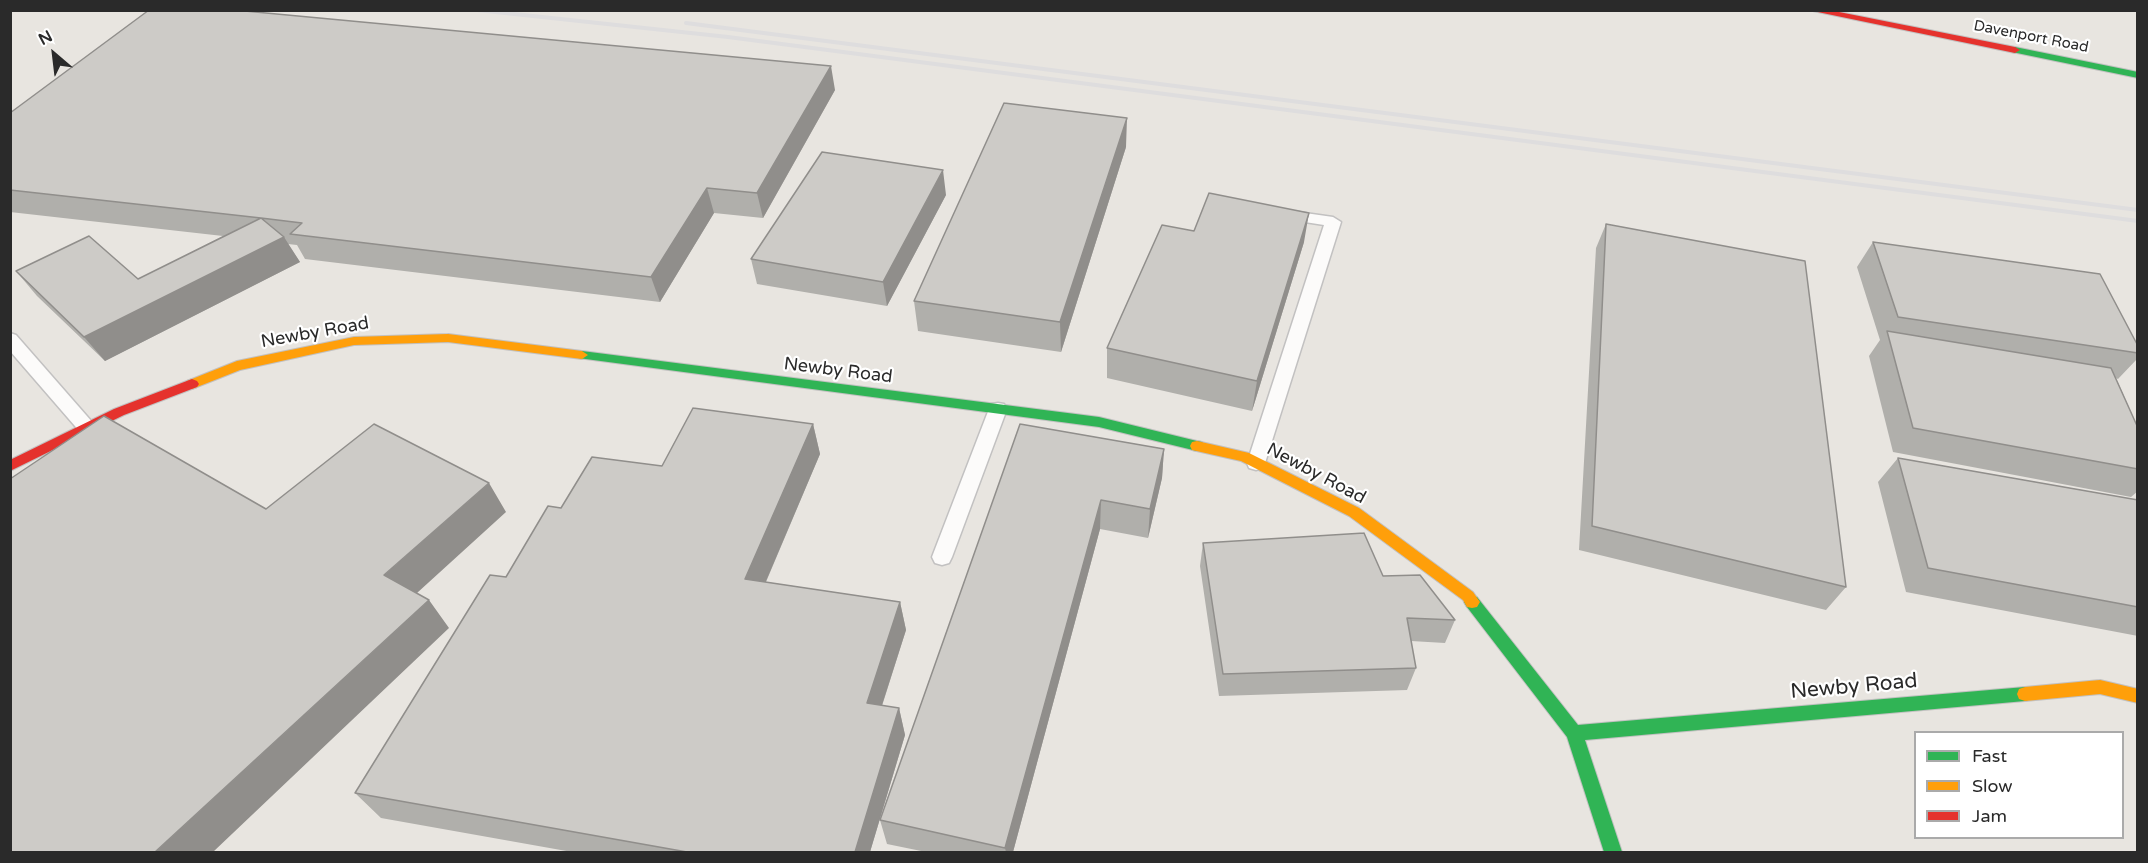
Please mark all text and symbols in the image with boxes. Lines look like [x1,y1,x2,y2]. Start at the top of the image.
street label: Davenport Road [1972,17,2090,57]
north arrow [24,24,84,84]
text: N [35,26,56,50]
street label: Newby Road [259,313,371,353]
street label: Newby Road [782,354,894,388]
street label: Newby Road [1263,439,1369,509]
street label: Newby Road [1789,669,1919,705]
legend [1914,731,2124,839]
text: Fast [1972,745,2007,767]
text: Slow [1972,775,2013,797]
text: Jam [1972,805,2007,827]

